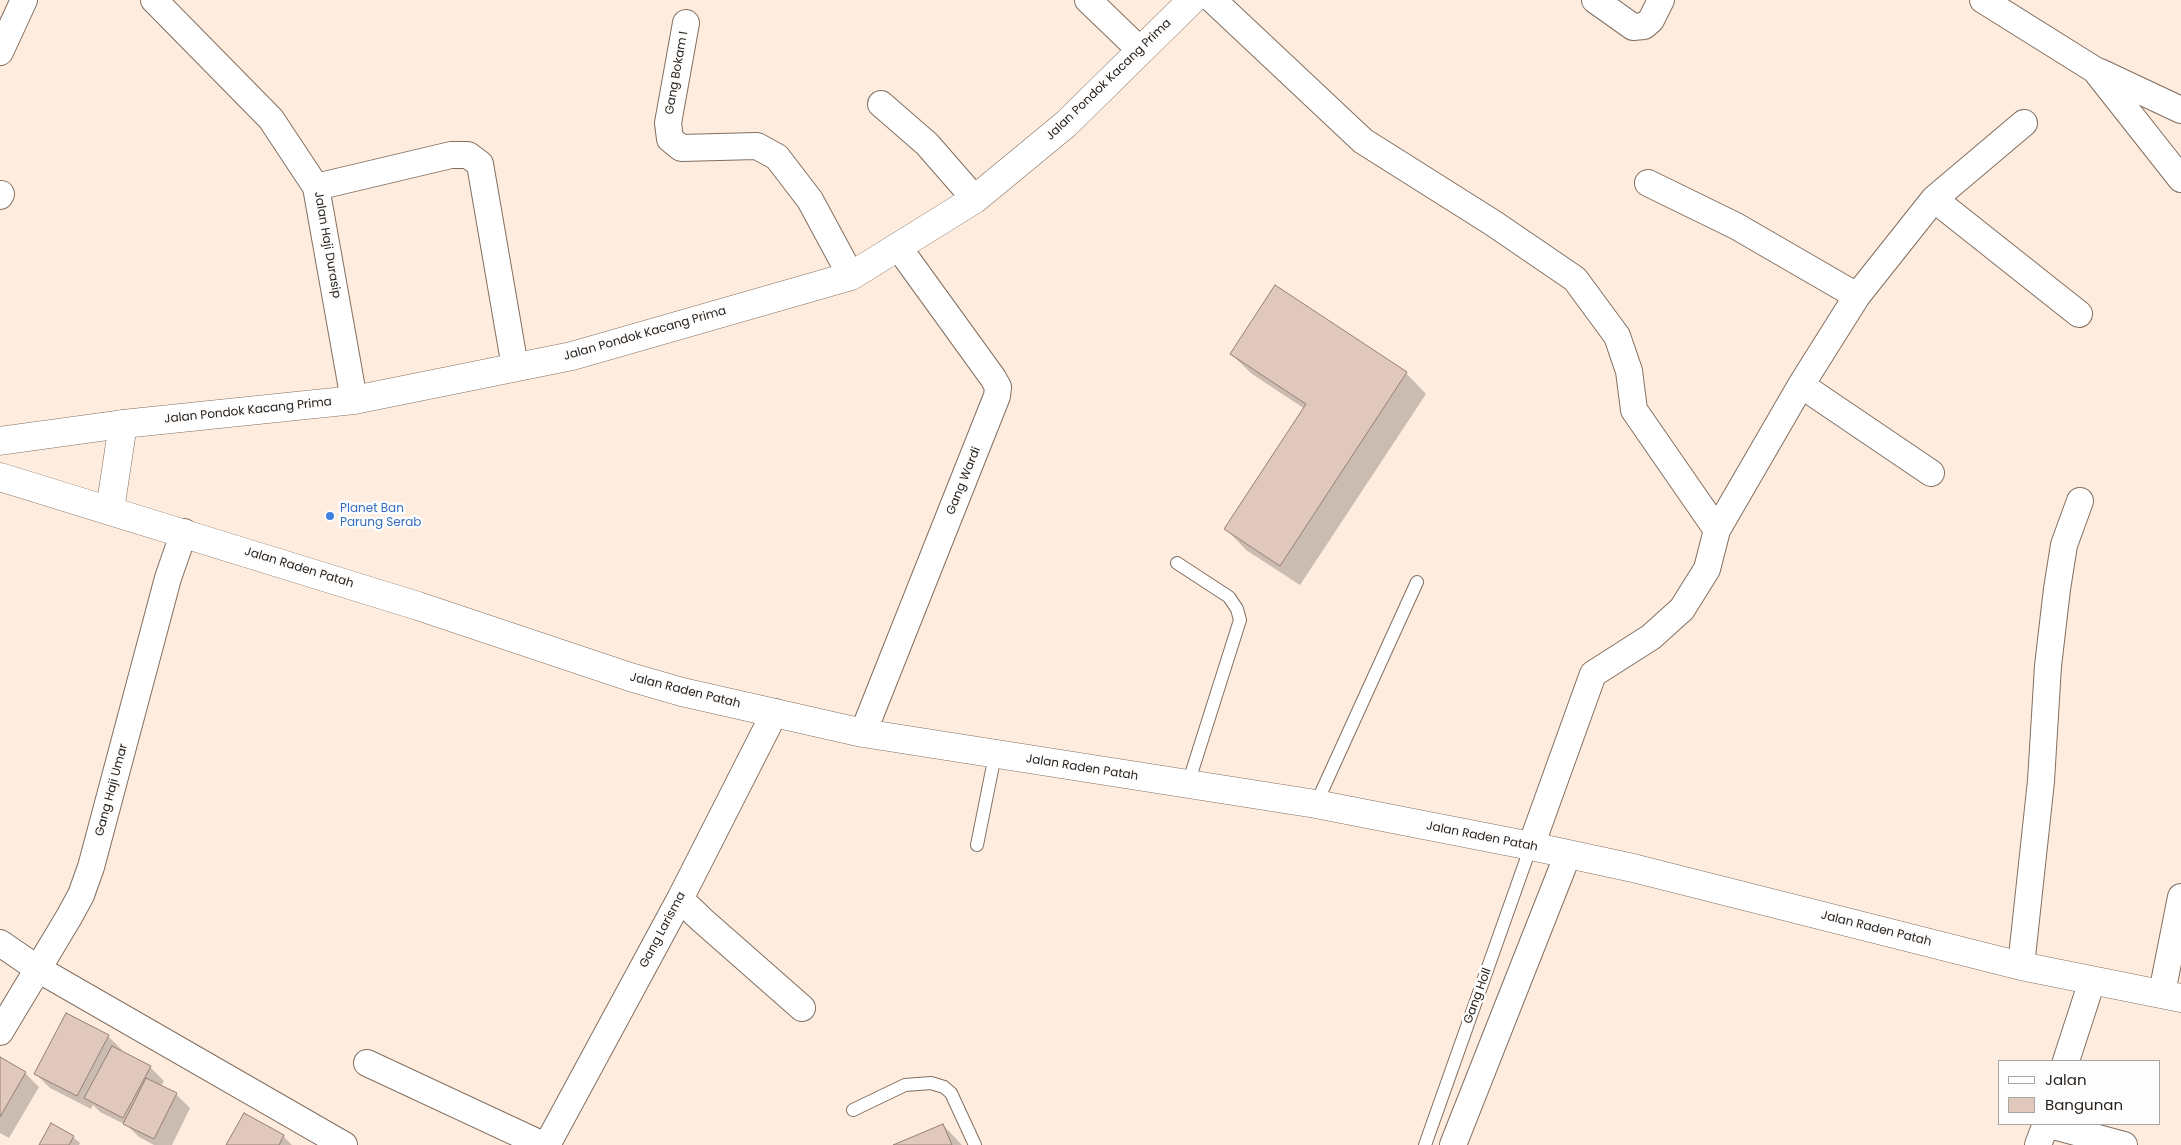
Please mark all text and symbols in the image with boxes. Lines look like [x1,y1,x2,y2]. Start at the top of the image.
street label: Jalan Pondok Kacang Prima [1043,16,1175,144]
street label: Gang Bokam I [663,30,691,116]
street label: Jalan Haji Durasip [311,191,343,299]
street label: Jalan Pondok Kacang Prima [562,304,728,364]
street label: Jalan Pondok Kacang Prima [163,395,333,427]
street label: Gang Wardi [944,445,984,517]
place label: Planet Ban Parung Serab [340,502,421,530]
marker: Planet Ban Parung Serab [324,510,336,522]
street label: Jalan Raden Patah [243,545,355,591]
street label: Jalan Raden Patah [628,670,742,712]
street label: Gang Haji Umar [93,742,131,838]
street label: Jalan Raden Patah [1025,752,1139,784]
street label: Jalan Raden Patah [1425,819,1539,855]
street label: Gang Larisma [637,890,689,970]
street label: Jalan Raden Patah [1819,908,1933,950]
street label: Gang Holl [1461,966,1495,1026]
legend [1998,1060,2161,1125]
text: Jalan [2045,1069,2087,1090]
text: Bangunan [2045,1094,2123,1115]

